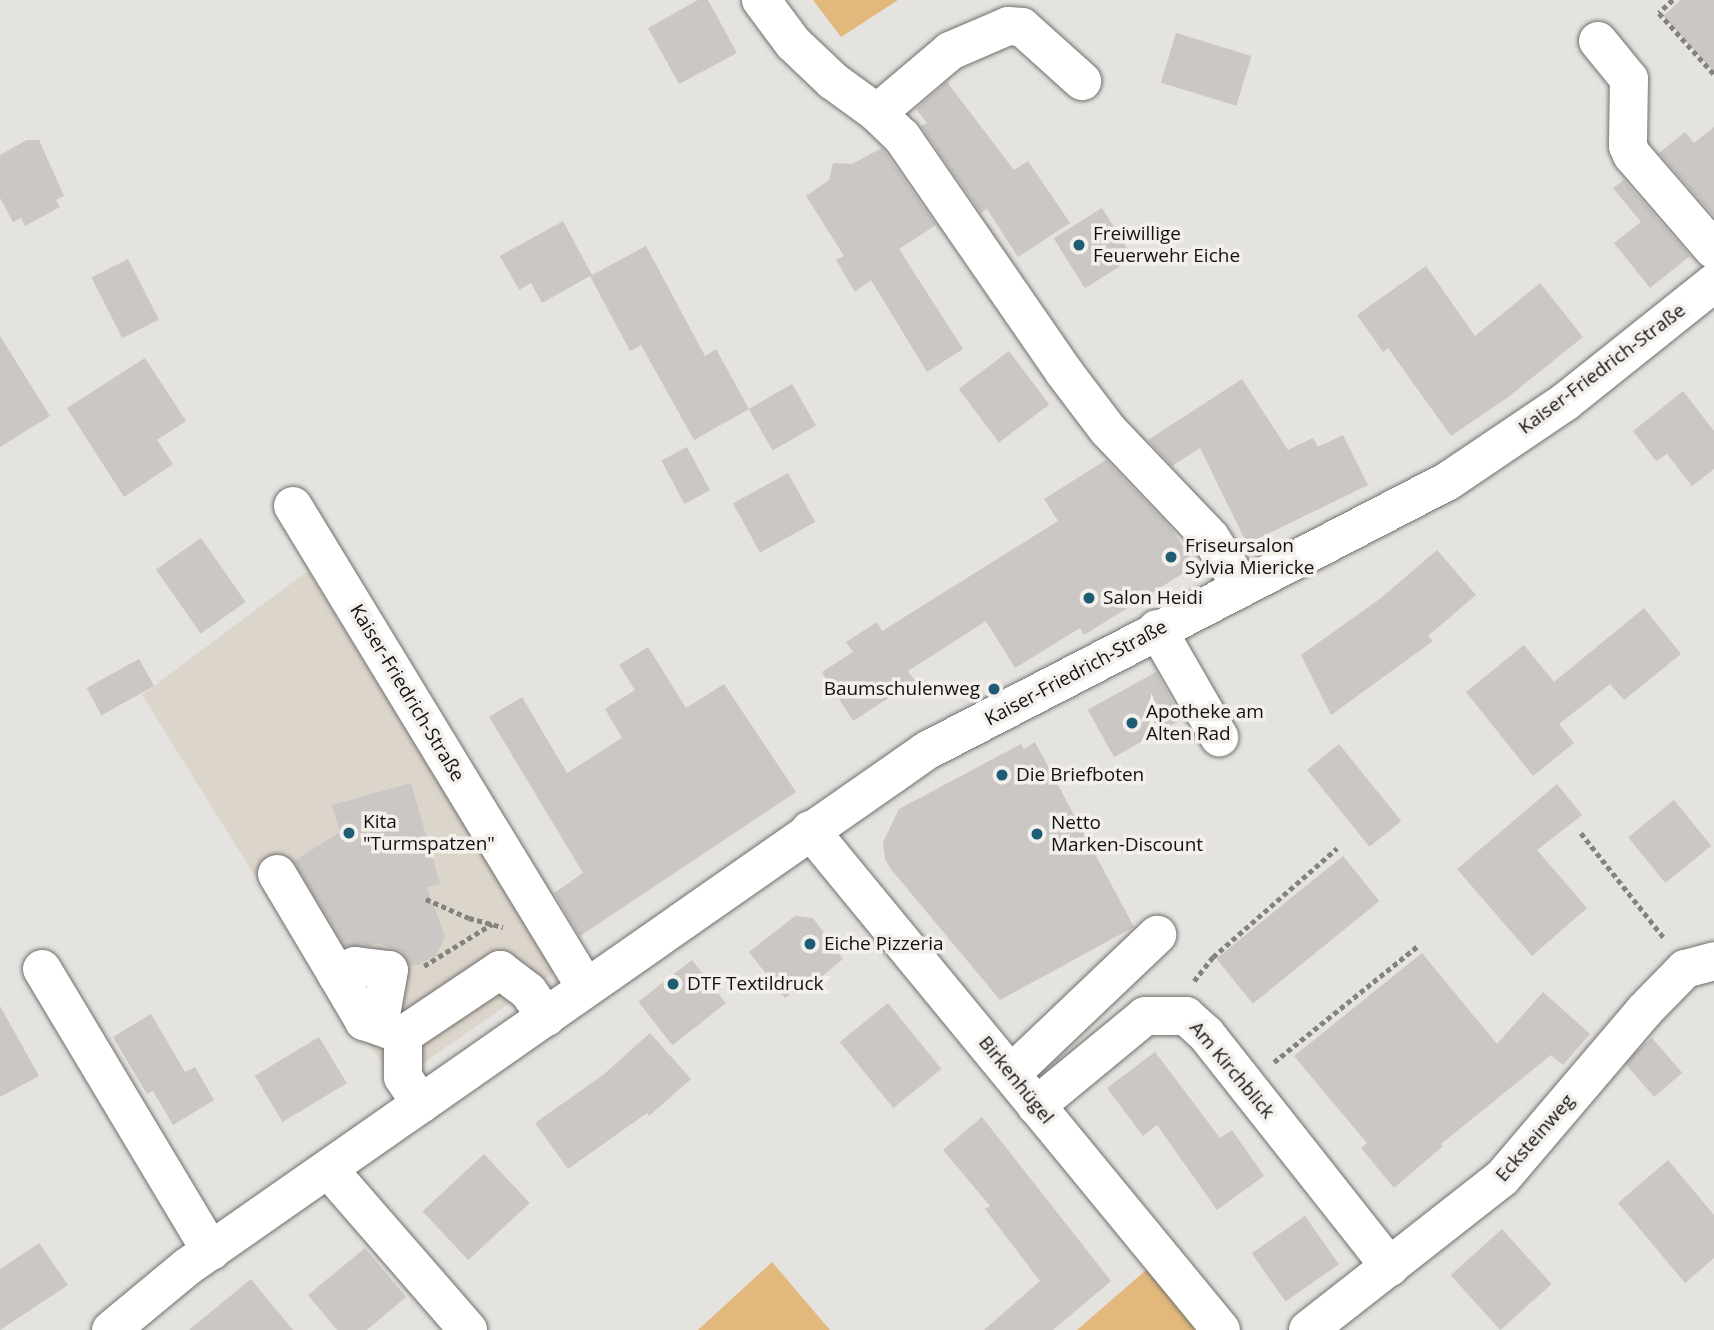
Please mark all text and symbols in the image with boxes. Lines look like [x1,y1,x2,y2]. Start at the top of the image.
place label: Freiwillige Feuerwehr Eiche [1093,223,1240,267]
marker: Freiwillige Feuerwehr Eiche [1071,237,1087,253]
street label: Kaiser-Friedrich-Straße [1514,299,1690,439]
place label: Friseursalon Sylvia Miericke [1185,535,1314,579]
marker: Friseursalon Sylvia Miericke [1163,549,1179,565]
place label: Salon Heidi [1103,587,1203,609]
marker: Salon Heidi [1081,590,1097,606]
street label: Kaiser-Friedrich-Straße [345,600,469,786]
street label: Kaiser-Friedrich-Straße [981,615,1171,731]
place label: Baumschulenweg [824,678,980,700]
marker: Baumschulenweg [986,681,1002,697]
place label: Apotheke am Alten Rad [1146,701,1264,745]
marker: Apotheke am Alten Rad [1124,715,1140,731]
place label: Die Briefboten [1016,764,1144,786]
marker: Die Briefboten [994,767,1010,783]
place label: Kita "Turmspatzen" [363,811,495,855]
place label: Netto Marken-Discount [1051,812,1203,856]
marker: Kita "Turmspatzen" [341,825,357,841]
marker: Netto Marken-Discount [1029,826,1045,842]
place label: Eiche Pizzeria [824,933,944,955]
marker: Eiche Pizzeria [802,936,818,952]
place label: DTF Textildruck [687,973,824,995]
marker: DTF Textildruck [665,976,681,992]
street label: Am Kirchblick [1185,1017,1279,1123]
street label: Birkenhügel [974,1032,1058,1128]
street label: Ecksteinweg [1491,1090,1579,1186]

